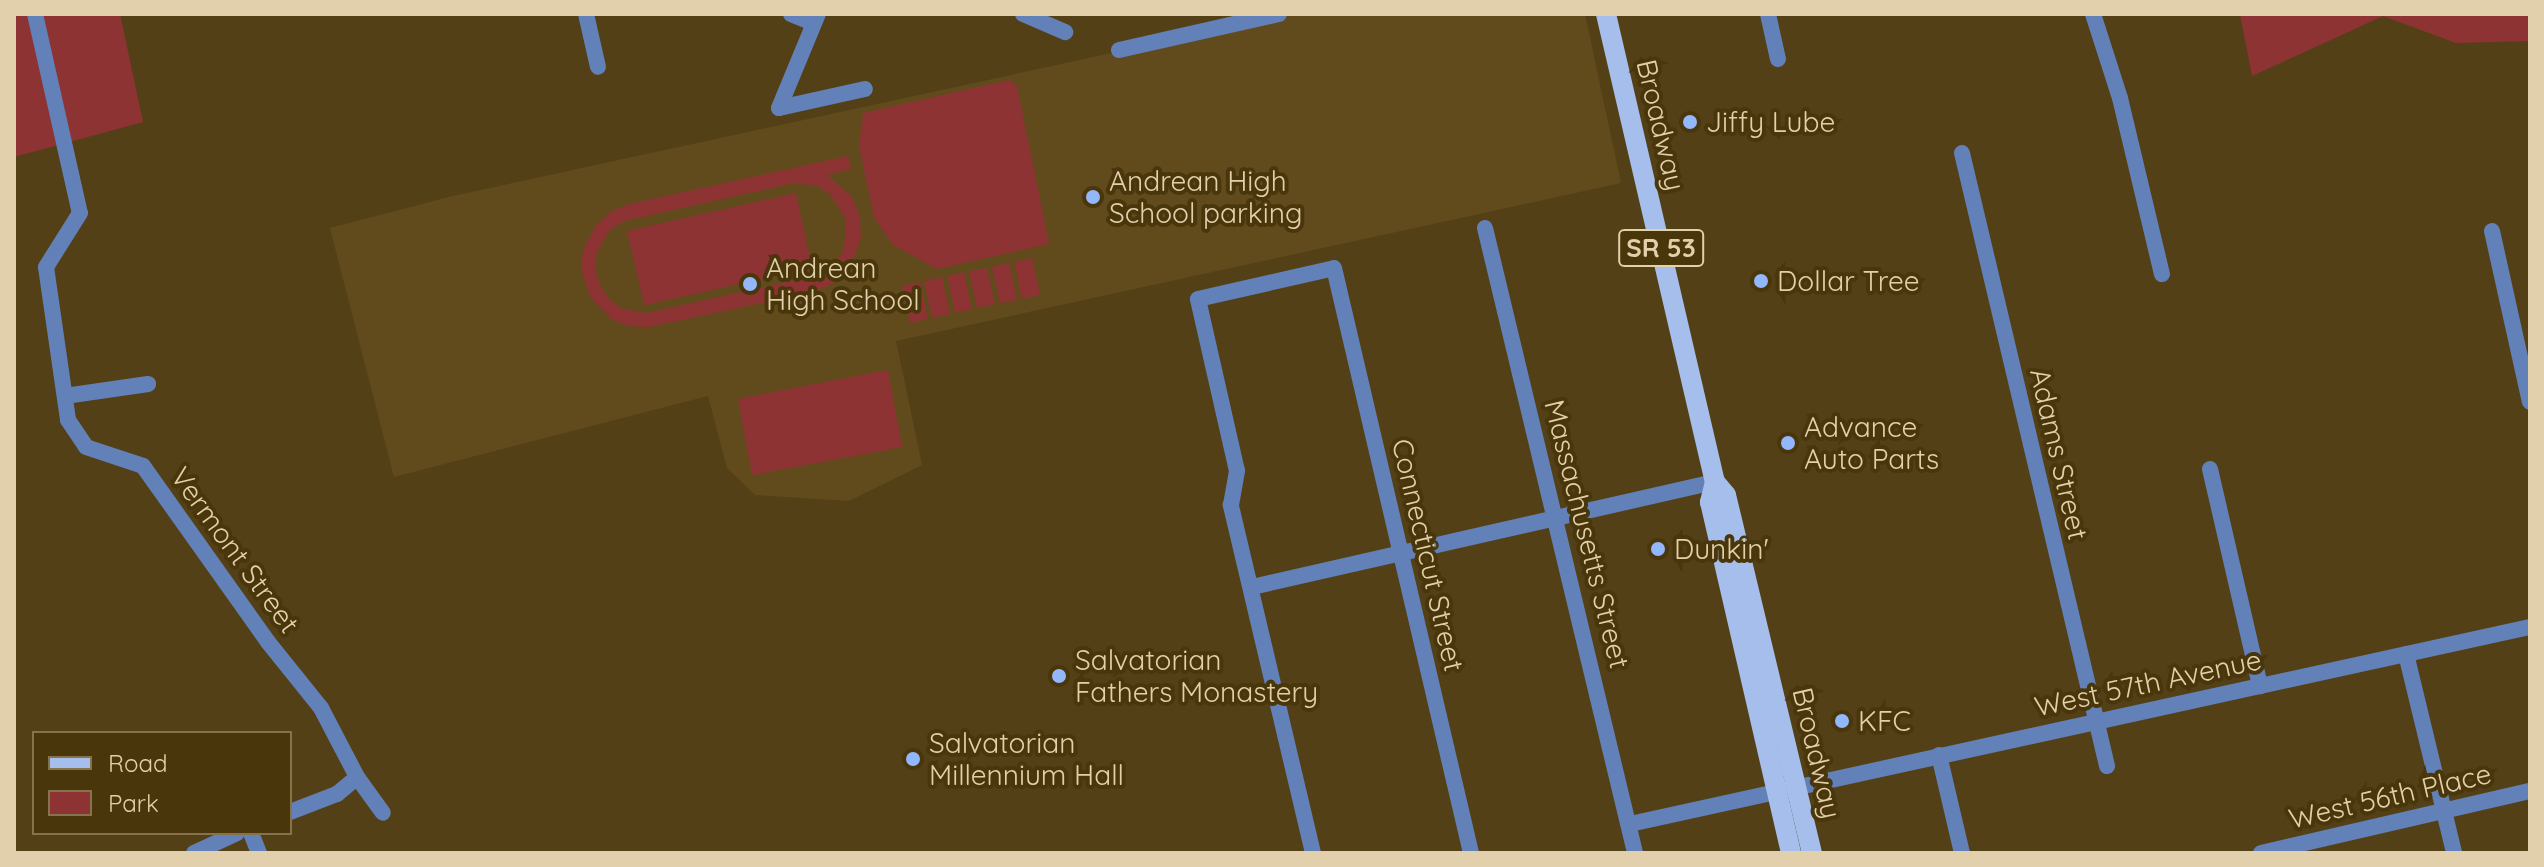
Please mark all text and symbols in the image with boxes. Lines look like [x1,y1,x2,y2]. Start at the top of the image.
street label: Broadway [1630,56,1692,194]
place label: Jiffy Lube [1706,105,1835,139]
marker: Jiffy Lube [1681,113,1699,131]
place label: Andrean High School parking [1109,164,1302,230]
marker: Andrean High School parking [1084,188,1102,206]
road number: SR 53 [1617,226,1705,270]
place label: Andrean High School [766,251,920,317]
place label: Dollar Tree [1777,264,1920,298]
marker: Dollar Tree [1752,272,1770,290]
marker: Andrean High School [741,275,759,293]
street label: Adams Street [2023,365,2095,543]
street label: Massachusetts Street [1537,396,1637,672]
place label: Advance Auto Parts [1804,410,1939,476]
marker: Advance Auto Parts [1779,434,1797,452]
street label: Connecticut Street [1385,436,1471,674]
street label: Vermont Street [164,460,306,640]
place label: Dunkin' [1674,532,1769,566]
marker: Dunkin' [1649,540,1667,558]
place label: Salvatorian Fathers Monastery [1075,643,1318,709]
street label: West 57th Avenue [2031,643,2265,723]
marker: Salvatorian Fathers Monastery [1050,667,1068,685]
street label: Broadway [1786,684,1848,822]
place label: KFC [1858,704,1911,738]
marker: KFC [1833,712,1851,730]
place label: Salvatorian Millennium Hall [929,726,1124,792]
legend [32,731,292,835]
text: Road [108,748,168,778]
marker: Salvatorian Millennium Hall [904,750,922,768]
street label: West 56th Place [2286,756,2494,836]
text: Park [108,788,159,818]

